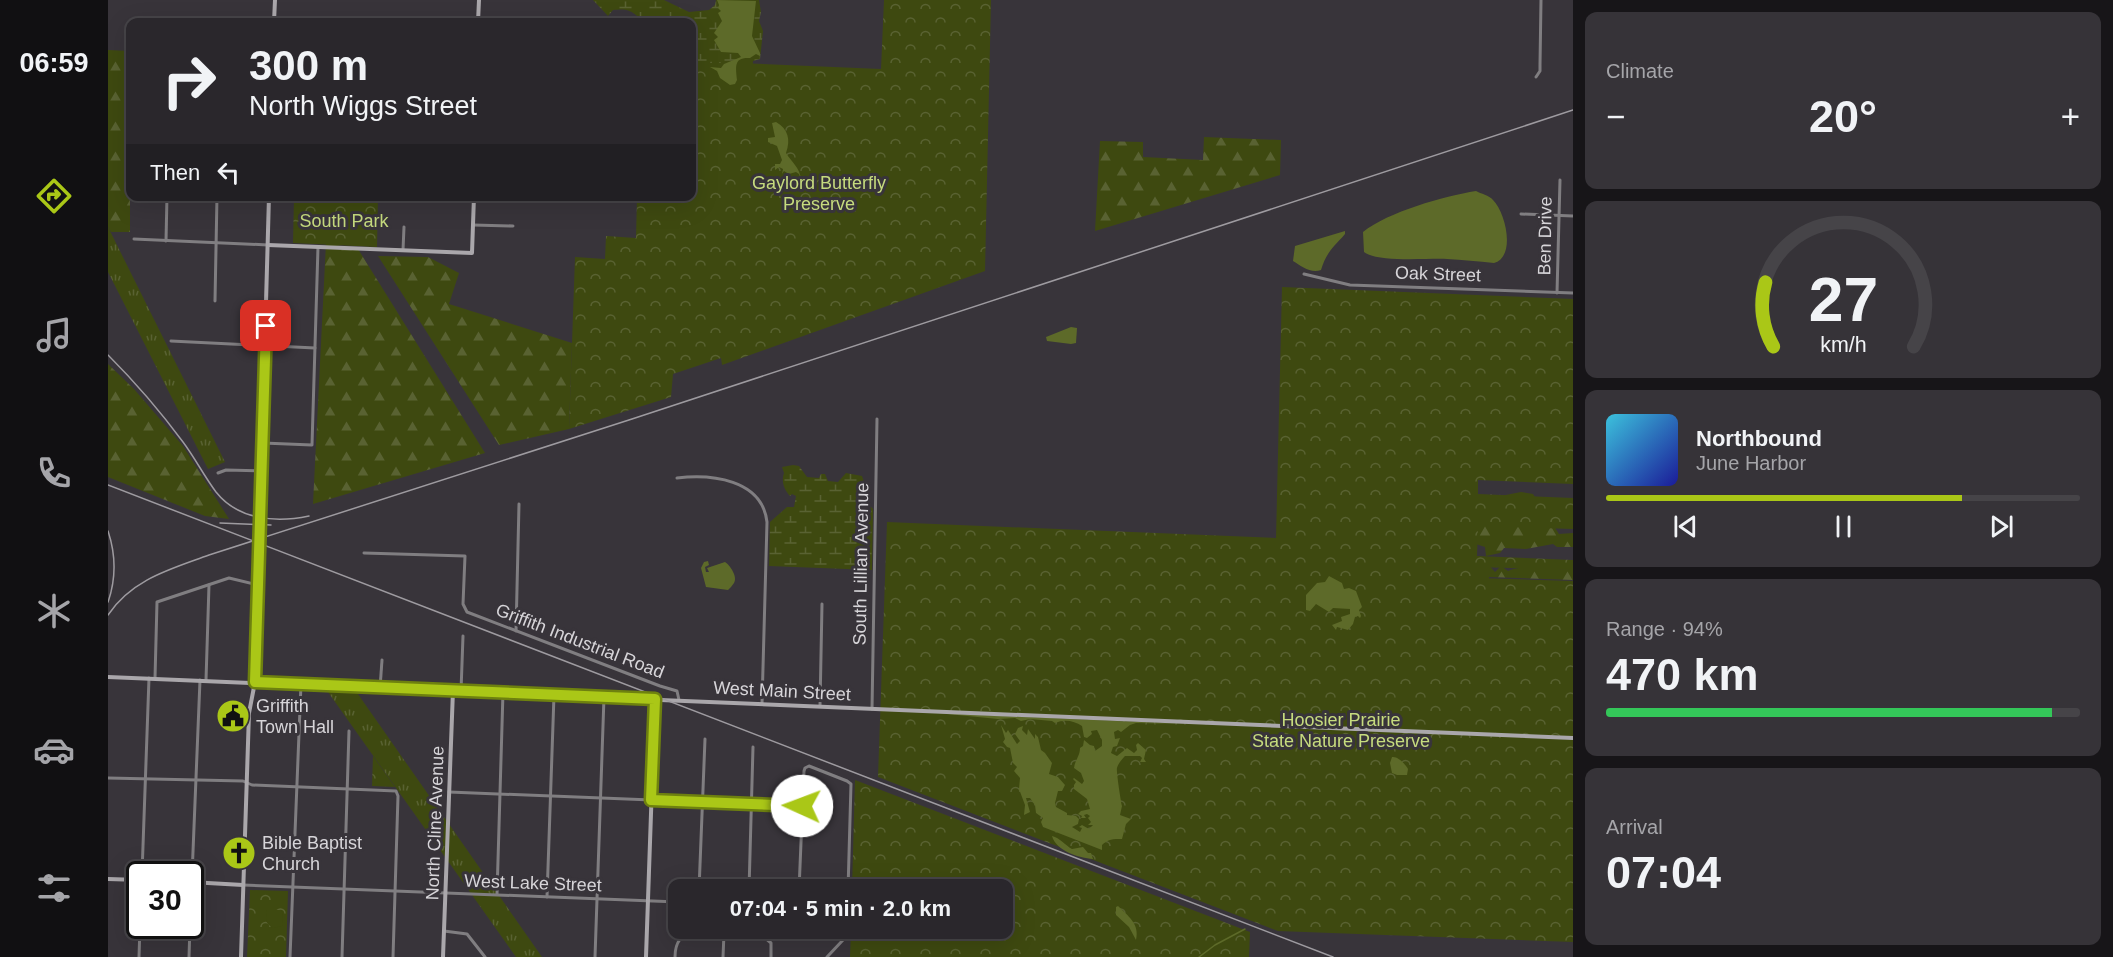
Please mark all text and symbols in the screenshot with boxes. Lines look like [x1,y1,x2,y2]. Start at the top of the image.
icon: right [150,42,228,120]
text: 300 m [249,42,368,89]
text: 06:59 [19,48,89,78]
text: Climate [1606,60,1674,82]
text: North Wiggs Street [249,91,477,121]
text: 20° [1809,91,1877,142]
text: − [1606,98,1625,135]
text: + [2061,98,2080,135]
icon: left [212,156,245,189]
text: Then [150,160,200,185]
park label: Gaylord Butterfly Preserve [752,173,886,214]
icon: directions [33,175,75,217]
street label: Ben Drive [1534,196,1556,276]
park label: South Park [299,211,390,231]
street label: Oak Street [1395,263,1481,285]
text: 27 [1808,265,1878,334]
pin [240,300,291,351]
icon: arrive [249,309,282,342]
icon: music [33,314,75,356]
text: km/h [1820,333,1866,357]
text: Northbound [1696,426,1822,451]
icon: phone [33,452,75,494]
text: June Harbor [1696,452,1806,474]
street label: South Lillian Avenue [850,482,872,646]
icon: previous [1669,510,1702,543]
icon: pause [1827,510,1860,543]
icon: next [1985,510,2018,543]
icon: climate [33,590,75,632]
street label: Griffith Industrial Road [493,600,667,682]
text: Range · 94% [1606,618,1723,640]
text: 470 km [1606,649,1759,700]
street label: West Main Street [713,677,851,705]
place label: Griffith Town Hall [256,696,334,737]
public building icon: Griffith Town Hall [215,698,251,734]
park label: Hoosier Prairie State Nature Preserve [1252,710,1430,751]
icon: car [33,729,75,771]
street label: North Cline Avenue [422,745,448,901]
position arrow [770,774,834,838]
text: Arrival [1606,816,1663,838]
place label: Bible Baptist Church [262,833,362,874]
church icon: Bible Baptist Church [221,835,257,871]
text: 07:04 [1606,847,1721,898]
speed limit sign: 30 [126,861,204,939]
icon: filters [33,867,75,909]
street label: West Lake Street [464,871,602,895]
text: 07:04 · 5 min · 2.0 km [730,896,951,921]

